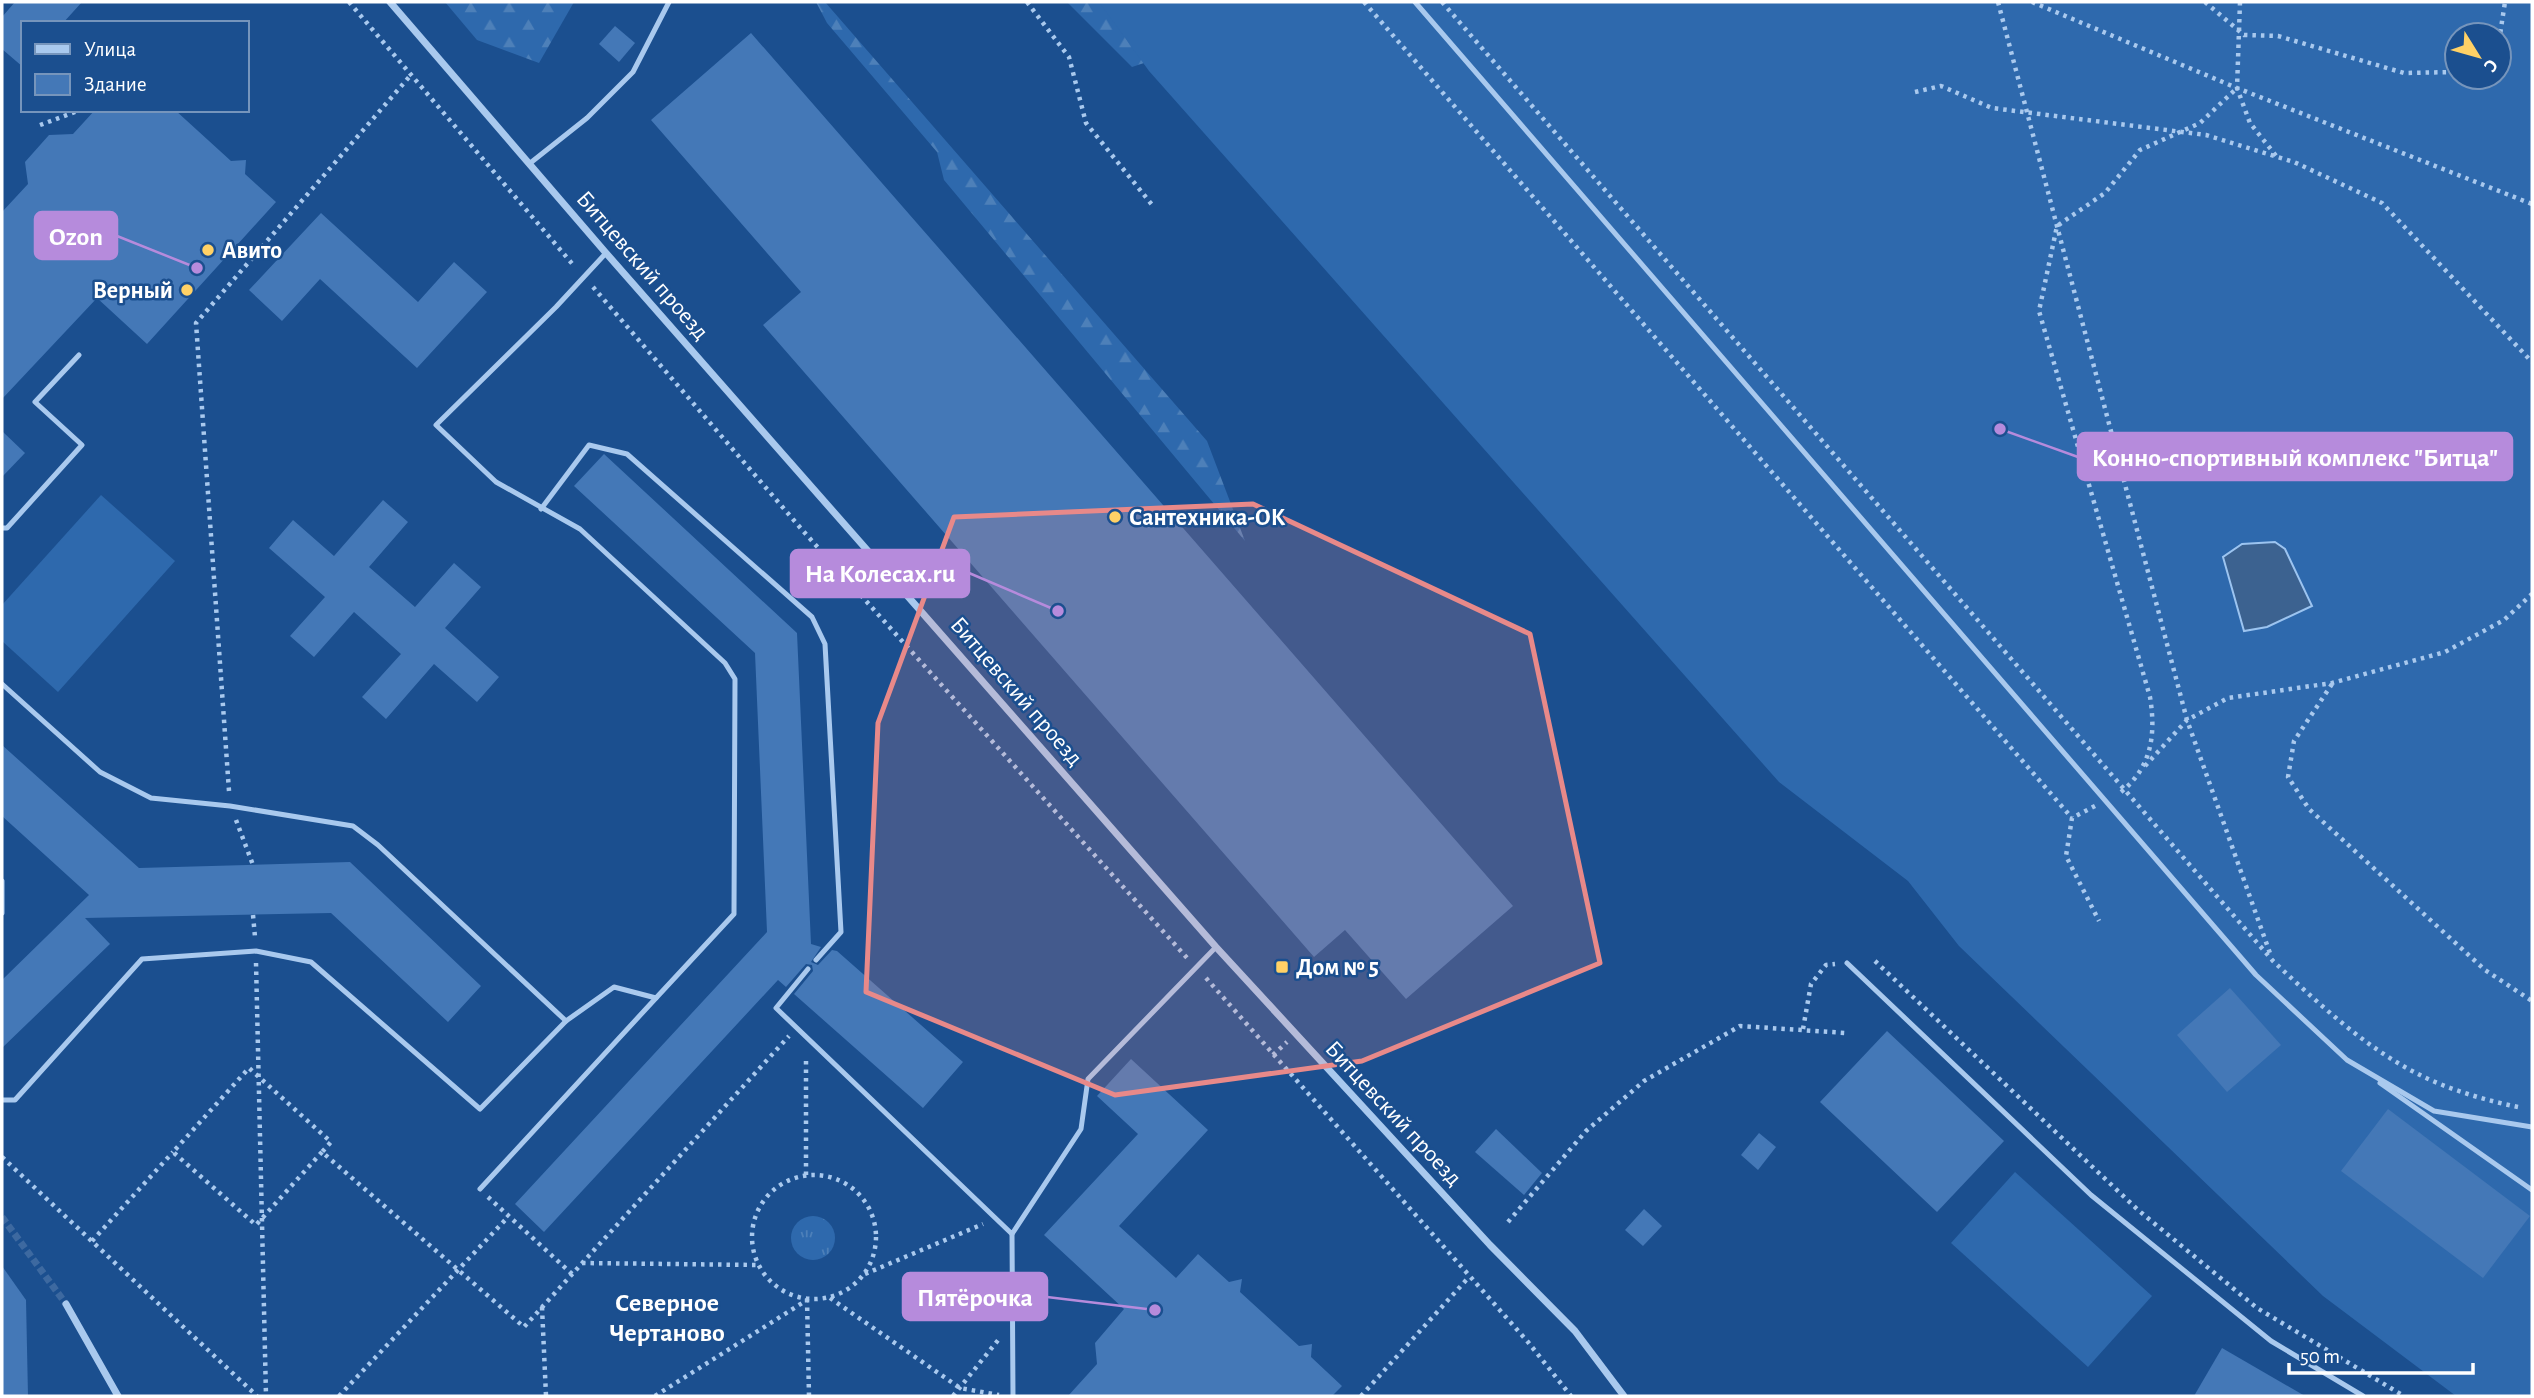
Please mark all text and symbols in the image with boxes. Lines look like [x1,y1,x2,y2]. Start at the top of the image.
legend [21,21,248,112]
north arrow [2443,21,2513,91]
text: Улица [84,39,137,60]
text: С [2480,55,2501,75]
text: Здание [84,74,147,95]
street label: Битцевский проезд [571,187,713,345]
callout: Ozon [35,212,117,259]
text: Ozon [49,224,103,250]
place label: Авито [222,239,282,263]
marker: Авито [200,242,216,258]
place label: Верный [93,279,173,303]
marker: Верный [179,282,195,298]
callout: Конно-спортивный комплекс "Битца" [2078,433,2512,480]
text: Конно-спортивный комплекс "Битца" [2092,445,2498,471]
place label: Сантехника-ОК [1129,506,1286,530]
marker: Сантехника-ОК [1107,509,1123,525]
callout: На Колесах.ru [791,550,969,597]
text: На Колесах.ru [805,561,956,587]
street label: Битцевский проезд [945,613,1087,771]
place label: Дом № 5 [1296,956,1379,980]
marker: Дом № 5 [1274,959,1290,975]
street label: Битцевский проезд [1320,1037,1466,1191]
callout: Пятёрочка [903,1273,1047,1320]
text: Пятёрочка [917,1285,1033,1311]
district label: Северное Чертаново [609,1290,725,1346]
scale bar [2289,1332,2473,1376]
text: 50 m [2300,1346,2340,1367]

